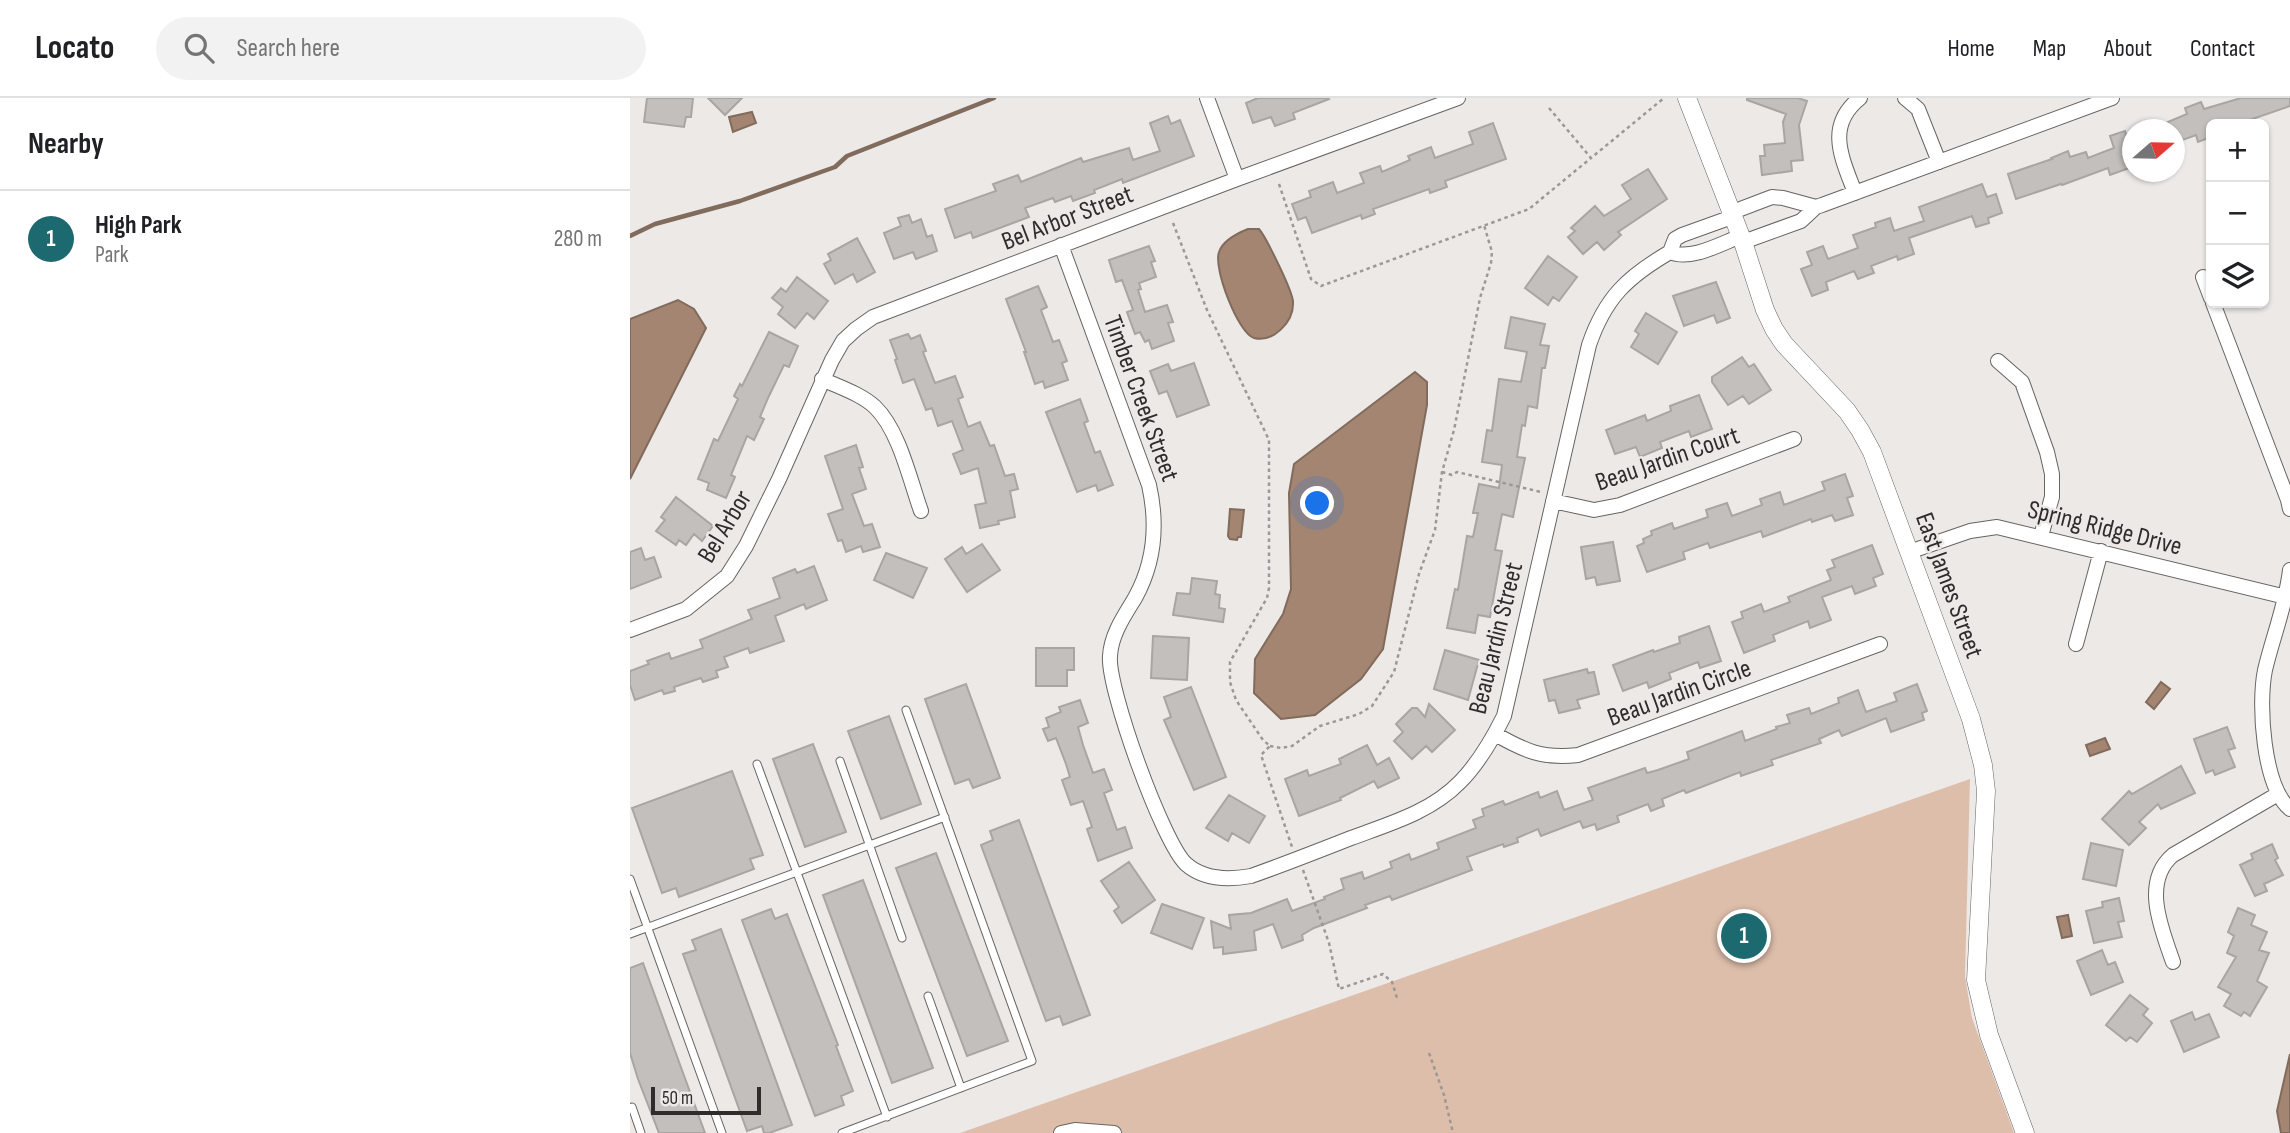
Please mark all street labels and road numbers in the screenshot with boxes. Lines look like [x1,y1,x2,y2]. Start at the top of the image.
street label: Bel Arbor Street [998,179,1138,258]
street label: Timber Creek Street [1096,311,1185,486]
street label: Beau Jardin Court [1591,420,1744,499]
street label: Bel Arbor [692,484,759,569]
street label: Spring Ridge Drive [2024,494,2185,563]
street label: East James Street [1908,509,1989,663]
street label: Beau Jardin Street [1463,559,1530,717]
street label: Beau Jardin Circle [1603,653,1756,734]

